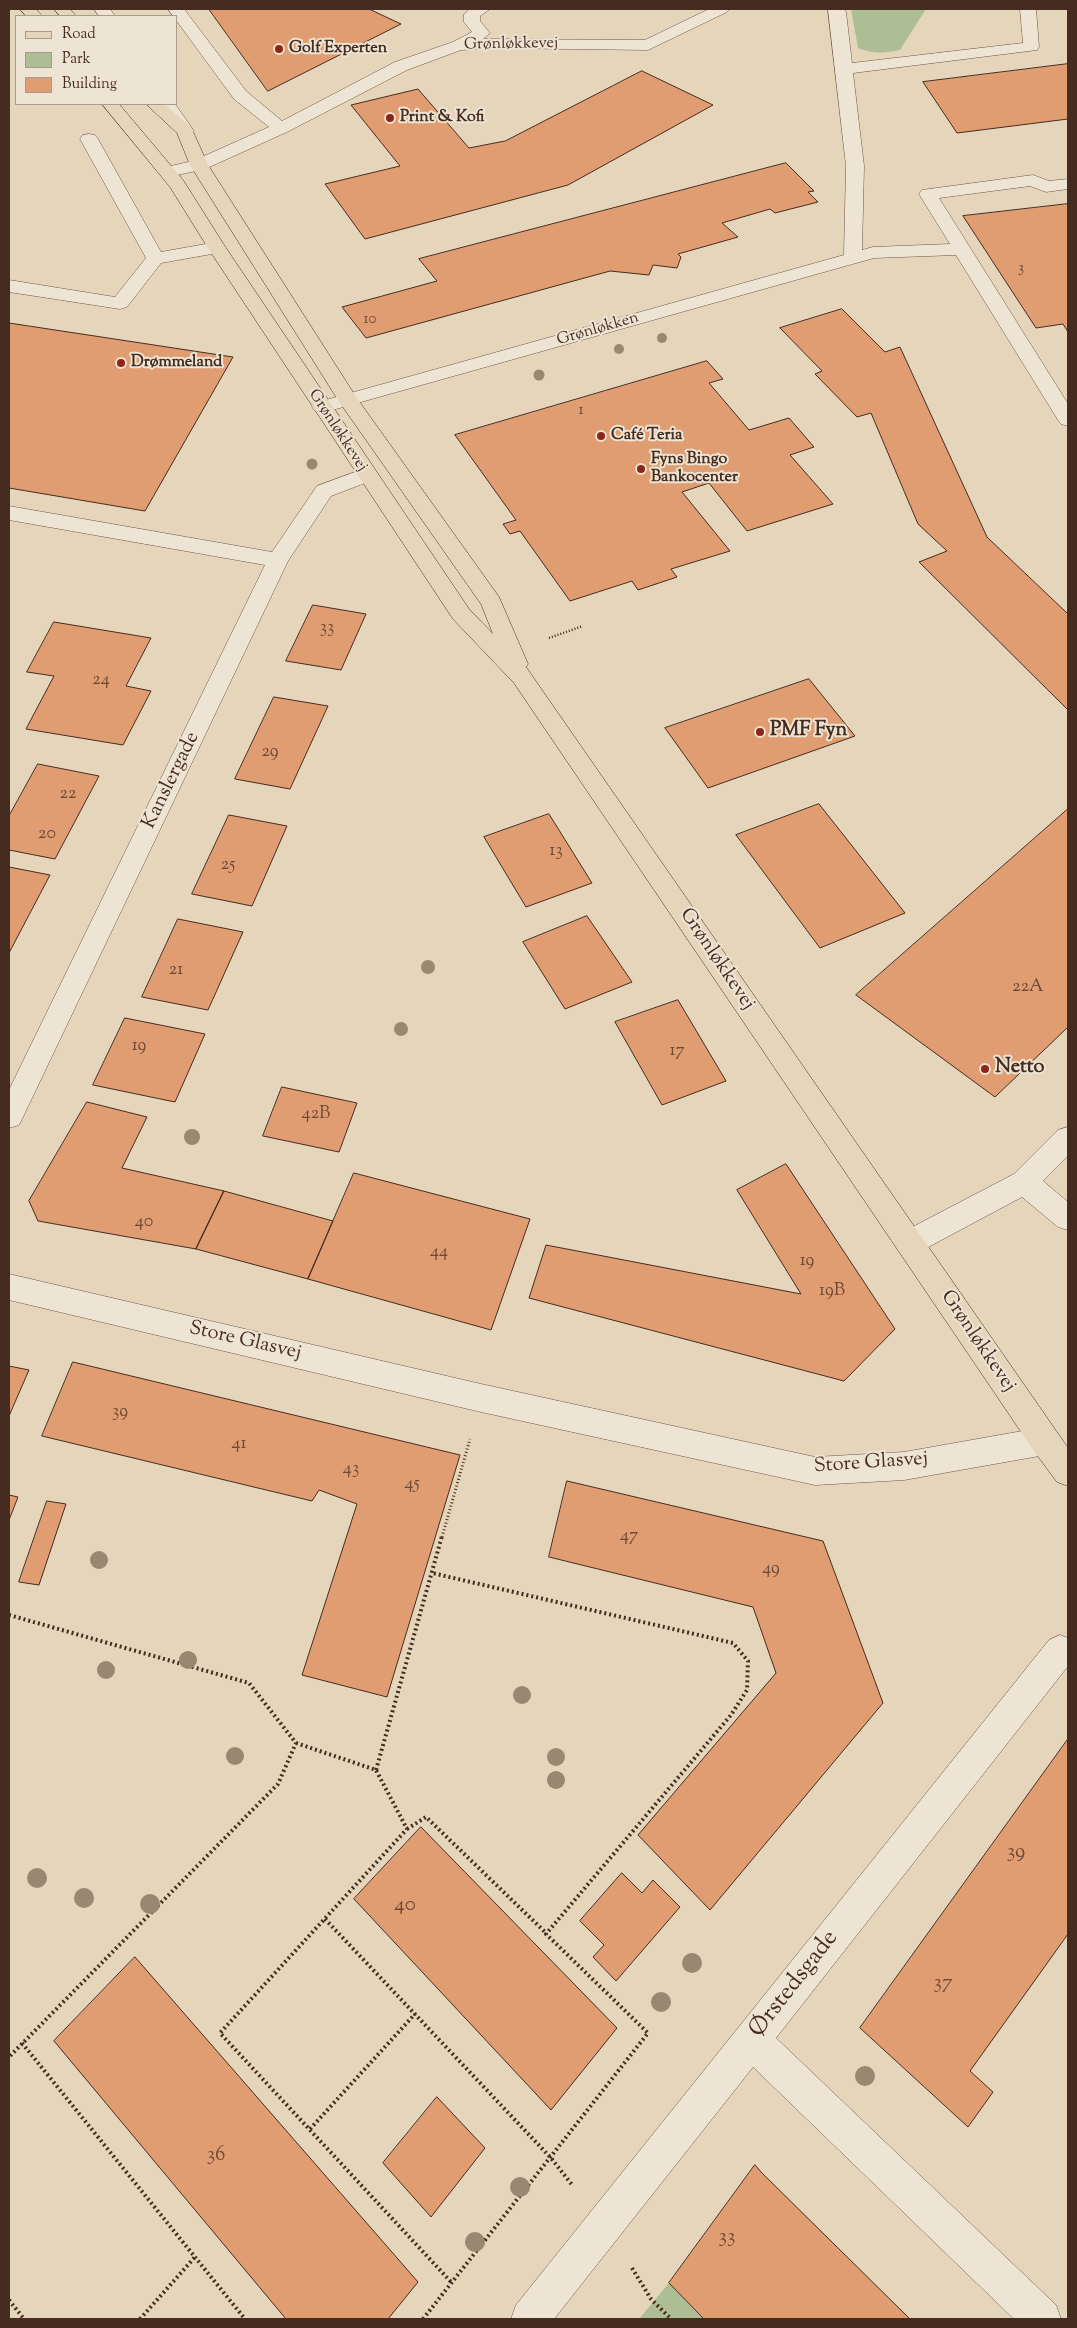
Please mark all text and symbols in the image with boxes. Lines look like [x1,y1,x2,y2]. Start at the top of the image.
legend [15,15,178,105]
text: Road [62,24,96,45]
street label: Grønløkkevej [464,35,558,55]
place label: Golf Experten [289,39,387,59]
marker: Golf Experten [273,43,285,55]
text: Park [62,49,91,70]
text: Building [62,74,117,95]
place label: Print & Kofi [400,108,484,128]
marker: Print & Kofi [384,112,396,124]
house number: 3 [1018,260,1024,278]
street label: Grønløkken [555,309,641,351]
house number: 10 [364,311,376,329]
place label: Drømmeland [131,353,222,373]
marker: Drømmeland [115,357,127,369]
street label: Grønløkkevej [303,386,371,476]
house number: 1 [578,402,584,420]
place label: Café Teria [611,426,682,446]
marker: Café Teria [595,430,607,442]
place label: Fyns Bingo Bankocenter [651,450,738,488]
marker: Fyns Bingo Bankocenter [635,463,647,475]
house number: 33 [320,618,334,640]
house number: 24 [92,670,110,692]
place label: PMF Fyn [770,720,847,744]
marker: PMF Fyn [754,726,766,738]
street label: Kanslergade [138,729,206,833]
house number: 29 [261,742,279,764]
house number: 22 [60,784,76,806]
house number: 20 [38,824,56,846]
house number: 13 [549,841,563,863]
house number: 25 [221,855,235,877]
street label: Grønløkkevej [673,904,759,1016]
house number: 21 [169,960,183,982]
house number: 22A [1012,977,1044,999]
house number: 19 [132,1036,146,1058]
house number: 17 [669,1041,685,1063]
place label: Netto [995,1057,1045,1081]
marker: Netto [979,1063,991,1075]
house number: 42B [302,1104,330,1126]
house number: 40 [135,1212,153,1234]
house number: 44 [430,1242,448,1264]
house number: 19 [800,1251,814,1273]
house number: 19B [819,1281,845,1303]
street label: Grønløkkevej [934,1286,1020,1398]
street label: Store Glasvej [187,1317,303,1367]
house number: 39 [112,1402,128,1424]
house number: 41 [231,1434,247,1456]
street label: Store Glasvej [813,1448,929,1480]
house number: 43 [343,1459,359,1481]
house number: 45 [404,1474,420,1496]
house number: 47 [620,1526,638,1548]
house number: 49 [762,1559,780,1581]
house number: 39 [1007,1840,1025,1866]
house number: 40 [394,1893,416,1919]
street label: Ørstedsgade [744,1926,846,2044]
house number: 37 [933,1971,953,1997]
house number: 36 [207,2143,225,2169]
house number: 33 [719,2225,735,2251]

